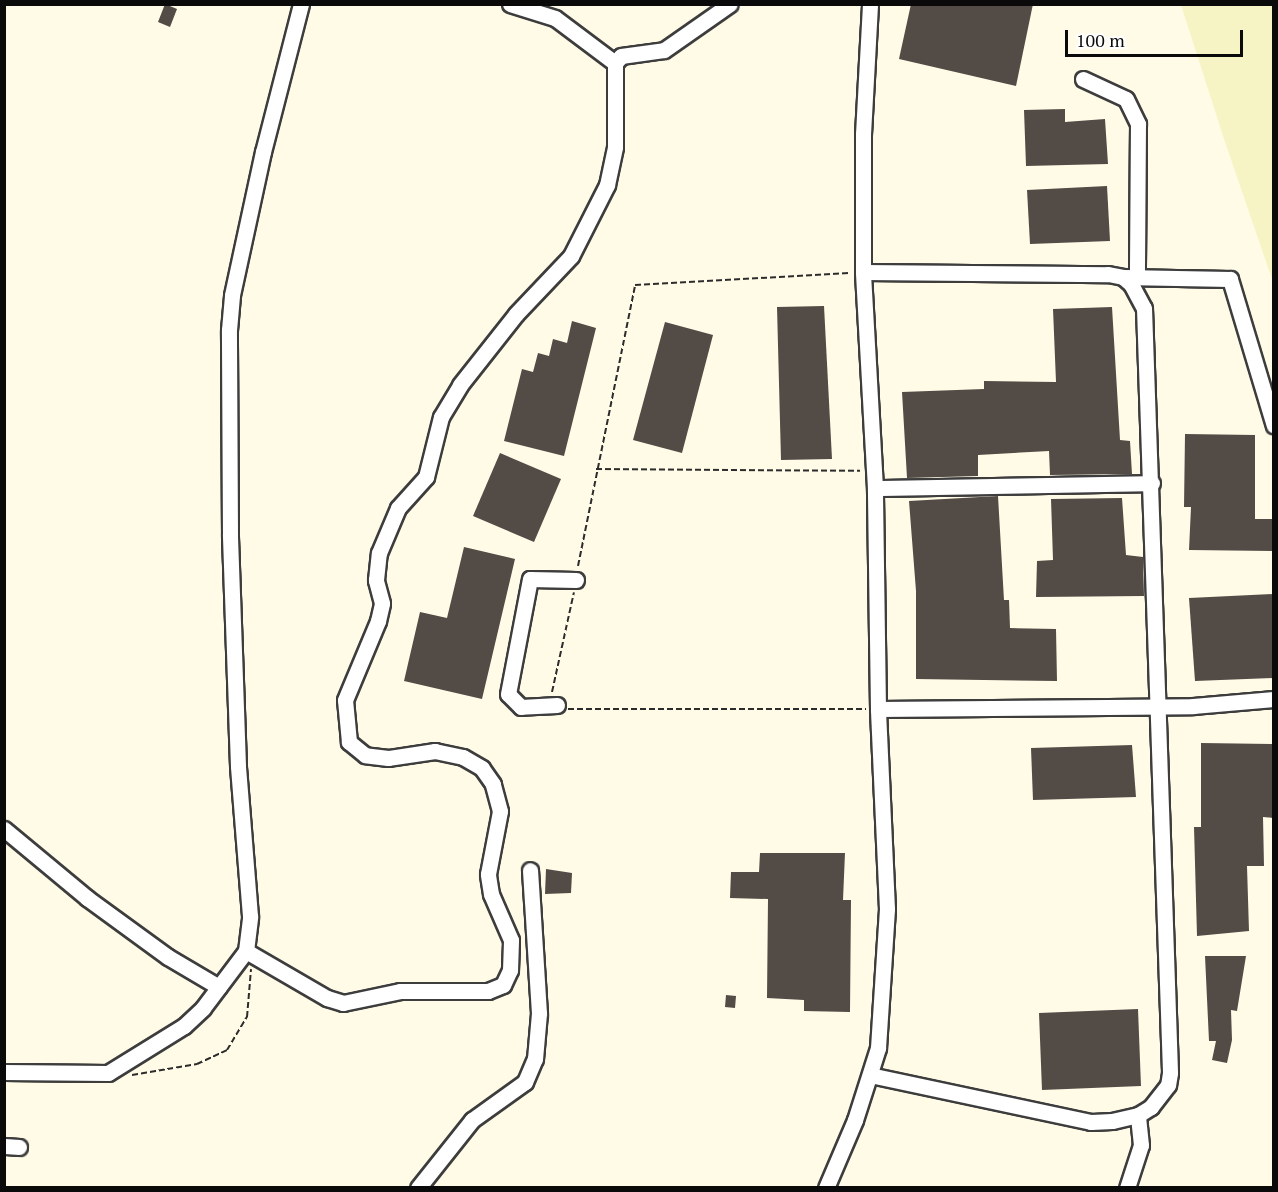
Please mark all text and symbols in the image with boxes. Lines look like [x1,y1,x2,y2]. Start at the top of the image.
scale bar [1068,18,1246,56]
text: 100 m [1076,28,1125,52]

